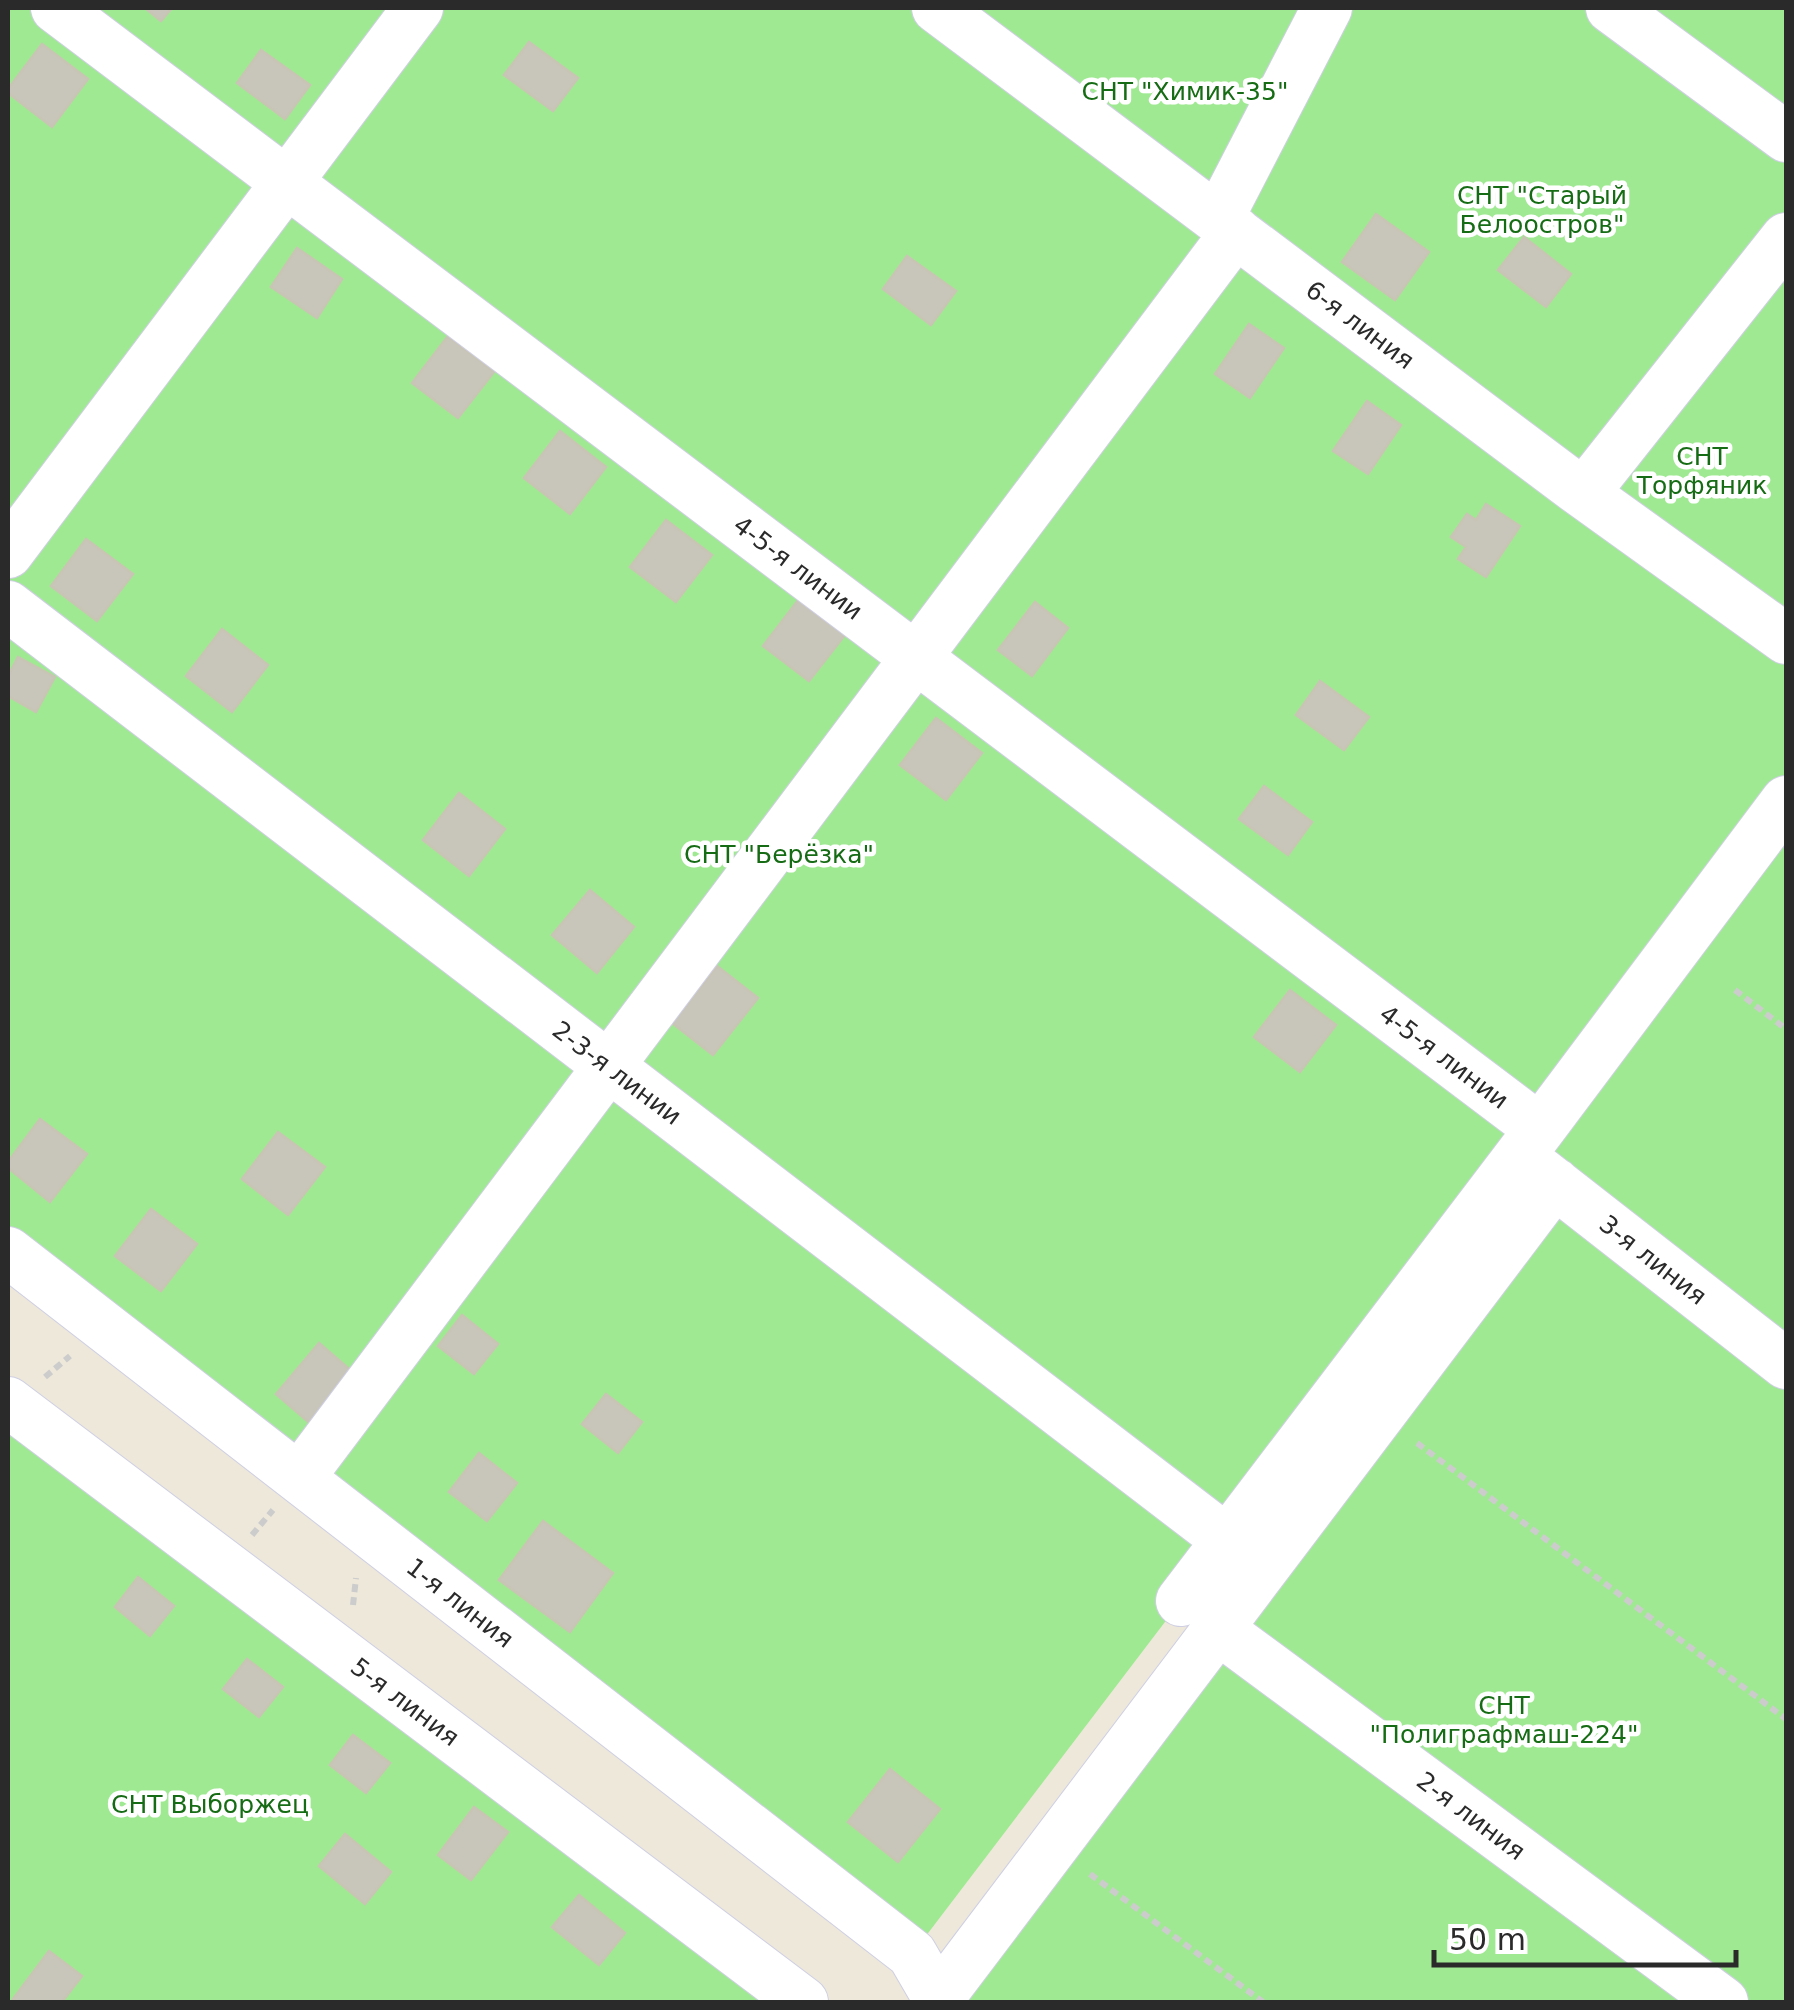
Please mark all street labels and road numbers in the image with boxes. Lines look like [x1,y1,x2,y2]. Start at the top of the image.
street label: 6-я линия [1300,275,1420,375]
street label: 4-5-я линии [728,510,868,626]
street label: 4-5-я линии [1374,999,1514,1115]
street label: 2-3-я линии [547,1015,687,1131]
street label: 3-я линия [1594,1209,1712,1311]
street label: 1-я линия [401,1552,519,1654]
street label: 5-я линия [345,1652,465,1752]
street label: 2-я линия [1411,1766,1531,1866]

